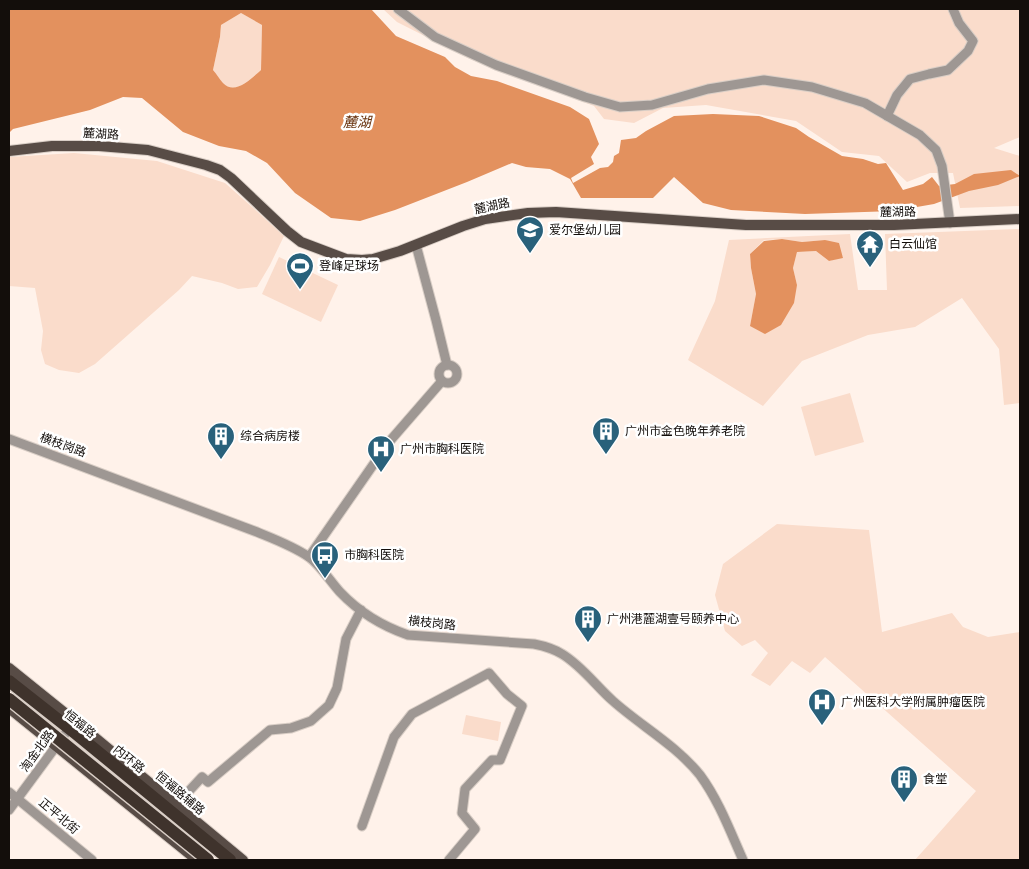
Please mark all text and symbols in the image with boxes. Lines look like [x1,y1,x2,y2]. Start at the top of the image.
water label: 麓湖 [343,114,373,130]
street label: 麓湖路 [83,126,119,142]
street label: 麓湖路 [473,195,511,217]
street label: 麓湖路 [880,205,916,219]
school or university icon: 爱尔堡幼儿园 [515,215,545,254]
place label: 爱尔堡幼儿园 [549,223,621,237]
temple icon: 白云仙馆 [855,229,885,268]
place label: 白云仙馆 [889,237,937,251]
sports icon: 登峰足球场 [285,251,315,290]
place label: 登峰足球场 [319,259,379,273]
building icon: 广州市金色晚年养老院 [591,416,621,455]
building icon: 综合病房楼 [206,421,236,460]
place label: 广州市金色晚年养老院 [625,424,745,438]
place label: 综合病房楼 [240,429,300,443]
street label: 横枝岗路 [38,430,88,460]
hospital icon: 广州市胸科医院 [366,434,396,473]
place label: 广州市胸科医院 [400,442,484,456]
bus stop icon: 市胸科医院 [310,540,340,579]
place label: 市胸科医院 [344,548,404,562]
building icon: 广州港麓湖壹号颐养中心 [573,604,603,643]
place label: 广州港麓湖壹号颐养中心 [607,612,739,626]
street label: 横枝岗路 [407,614,457,632]
hospital icon: 广州医科大学附属肿瘤医院 [807,687,837,726]
place label: 广州医科大学附属肿瘤医院 [841,695,985,709]
street label: 恒福路 [62,707,98,741]
street label: 淘金北路 [17,727,57,775]
street label: 内环路 [111,742,147,776]
building icon: 食堂 [889,764,919,803]
street label: 恒福路辅路 [153,768,207,818]
place label: 食堂 [923,772,947,786]
street label: 正平北街 [36,795,82,837]

